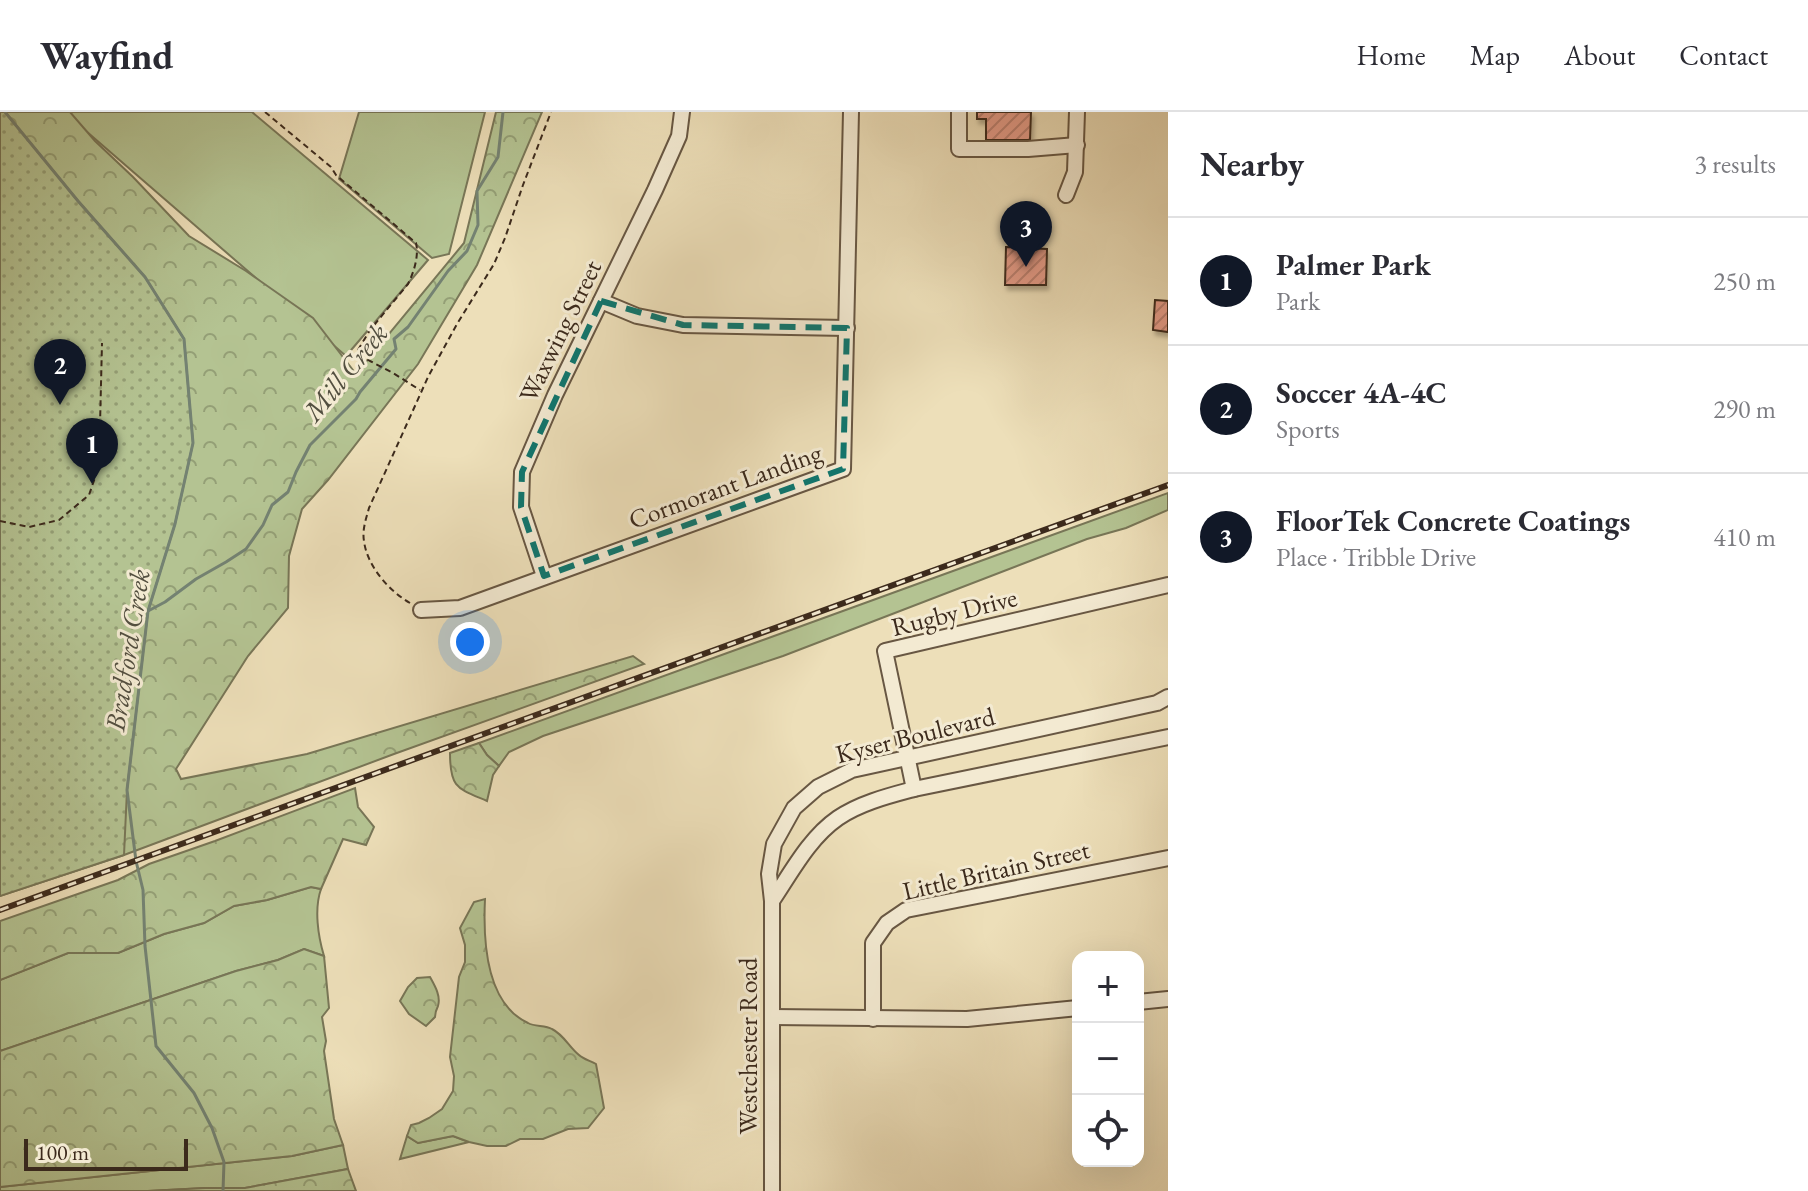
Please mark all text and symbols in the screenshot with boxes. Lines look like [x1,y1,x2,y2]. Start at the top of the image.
text: Wayfind [40,31,174,80]
text: Home [1356,37,1426,73]
text: Map [1470,37,1520,73]
text: About [1564,37,1635,73]
text: Contact [1679,37,1768,73]
text: Nearby [1200,142,1304,186]
text: 3 results [1695,147,1776,181]
pin: 3 [1000,201,1052,267]
text: Palmer Park [1276,245,1431,284]
street label: Waxwing Street [511,254,609,408]
text: 1 [1219,264,1233,298]
text: 250 m [1713,264,1776,298]
text: Park [1276,284,1320,318]
water label: Mill Creek [293,315,396,430]
pin: 2 [34,339,86,405]
text: Soccer 4A-4C [1276,373,1447,412]
text: 2 [1219,392,1233,426]
text: 290 m [1713,392,1776,426]
text: Sports [1276,412,1340,446]
pin: 1 [66,418,118,484]
street label: Cormorant Landing [624,435,827,537]
text: FloorTek Concrete Coatings [1276,501,1630,540]
text: 3 [1219,520,1233,554]
text: 410 m [1713,520,1776,554]
text: Place · Tribble Drive [1276,540,1476,574]
water label: Bradford Creek [96,566,158,735]
street label: Rugby Drive [888,580,1020,644]
your location [450,622,490,662]
street label: Kyser Boulevard [832,699,999,771]
street label: Little Britain Street [899,832,1093,908]
map controls [1072,951,1144,1167]
button: + [1072,951,1144,1023]
street label: Westchester Road [731,957,765,1135]
button: − [1072,1023,1144,1095]
button: locate [1072,1095,1144,1167]
scale bar [24,1135,188,1171]
text: 100 m [36,1138,89,1167]

